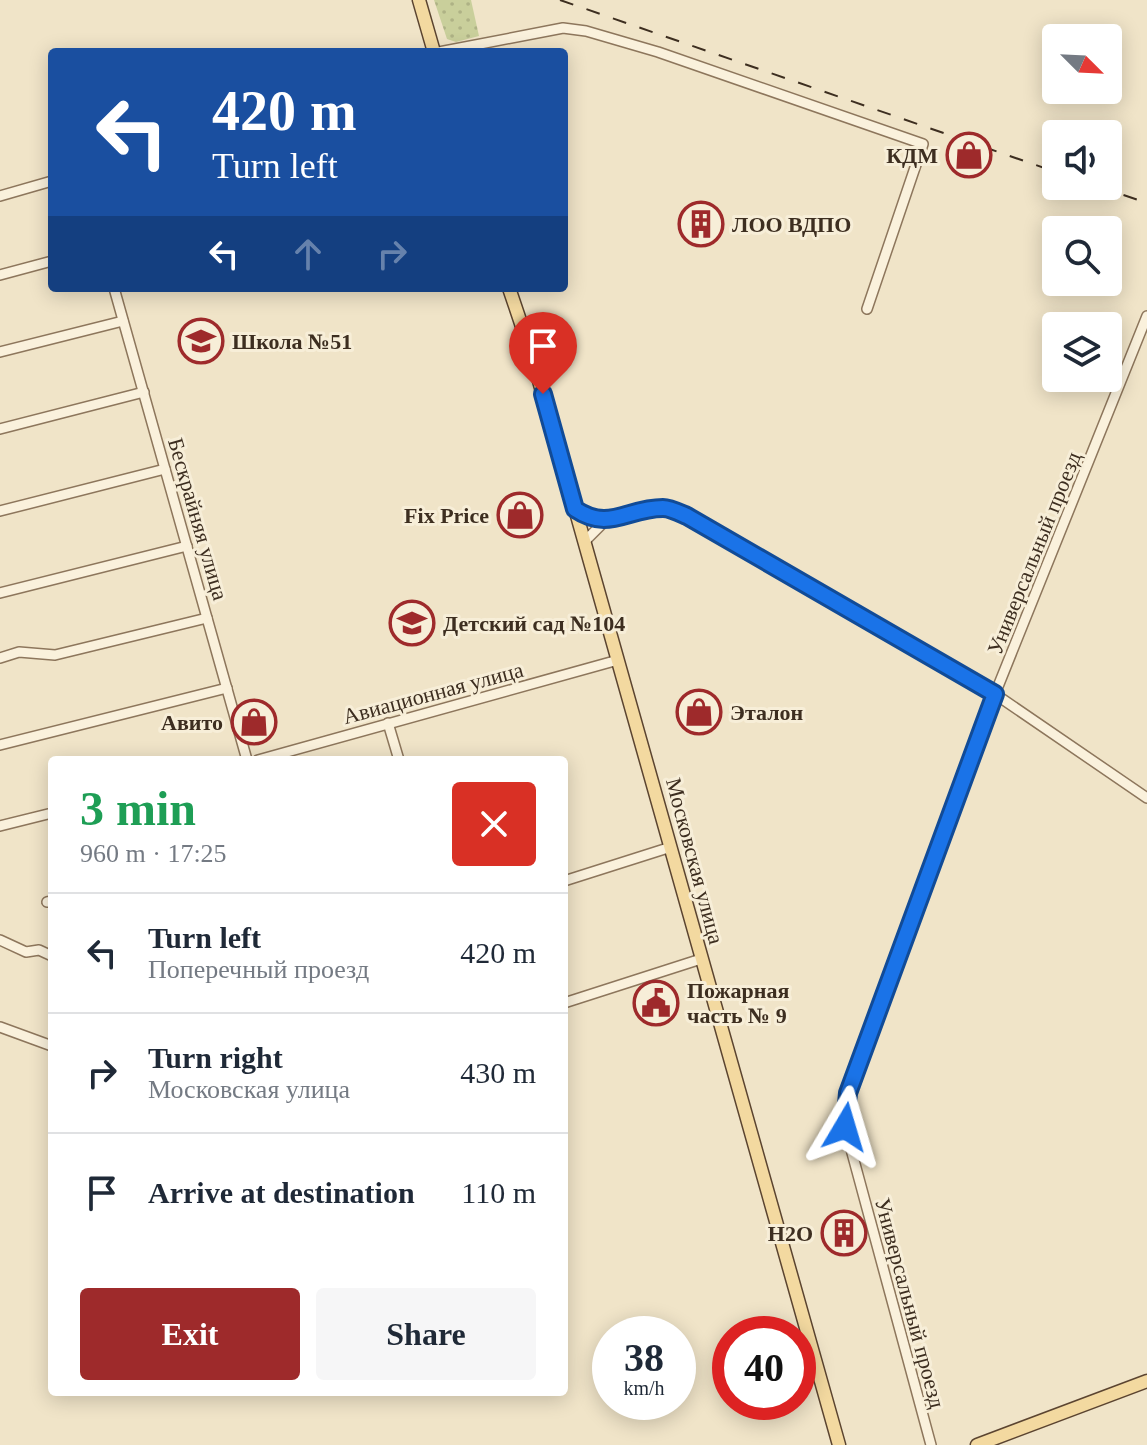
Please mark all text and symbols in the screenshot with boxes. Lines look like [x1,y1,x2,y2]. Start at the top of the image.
north arrow [1042,24,1122,104]
map controls [1042,24,1122,392]
icon: left [80,80,184,184]
text: 420 m [212,80,357,142]
button: sound [1042,120,1122,200]
shop icon: КДМ [945,131,993,179]
place label: КДМ [886,143,938,168]
text: Turn left [212,146,338,186]
building icon: ЛОО ВДПО [677,200,725,248]
place label: ЛОО ВДПО [732,212,851,237]
button: search [1042,216,1122,296]
icon: left [202,232,246,276]
icon: ahead [286,232,330,276]
icon: right [370,232,414,276]
pin [509,312,577,394]
button: layers [1042,312,1122,392]
school or university icon: Школа №51 [177,317,225,365]
icon: arrive [521,324,565,368]
place label: Школа №51 [232,329,352,354]
street label: Бескрайняя улица [163,435,233,603]
street label: Универсальный проезд [982,448,1086,658]
shop icon: Fix Price [496,491,544,539]
place label: Fix Price [404,503,489,528]
school or university icon: Детский сад №104 [388,599,436,647]
place label: Детский сад №104 [443,611,625,636]
street label: Авиационная улица [340,657,526,729]
shop icon: Эталон [675,688,723,736]
shop icon: Авито [230,698,278,746]
place label: Эталон [730,700,804,725]
place label: Авито [161,710,223,735]
street label: Московская улица [661,775,729,947]
text: 3 min [80,782,196,835]
button: close [452,782,536,866]
text: 960 m · 17:25 [80,839,227,868]
text: Turn left [148,921,261,954]
icon: left [80,931,124,975]
text: 420 m [460,936,536,969]
text: Поперечный проезд [148,955,369,984]
place label: Пожарная часть № 9 [687,978,789,1028]
public building icon: Пожарная часть № 9 [632,979,680,1027]
text: Turn right [148,1041,283,1074]
icon: right [80,1051,124,1095]
text: 430 m [460,1056,536,1089]
text: Московская улица [148,1075,350,1104]
position arrow [803,1085,887,1169]
icon: arrive [80,1171,124,1215]
text: Arrive at destination [148,1176,415,1209]
text: 110 m [461,1176,536,1209]
street label: Универсальный проезд [870,1195,950,1411]
building icon: Н2О [820,1209,868,1257]
place label: Н2О [768,1221,813,1246]
button: Exit [80,1288,300,1380]
button: Share [316,1288,536,1380]
speed limit sign: 40 [712,1316,816,1420]
text: 38 [624,1335,664,1380]
text: km/h [623,1377,665,1399]

